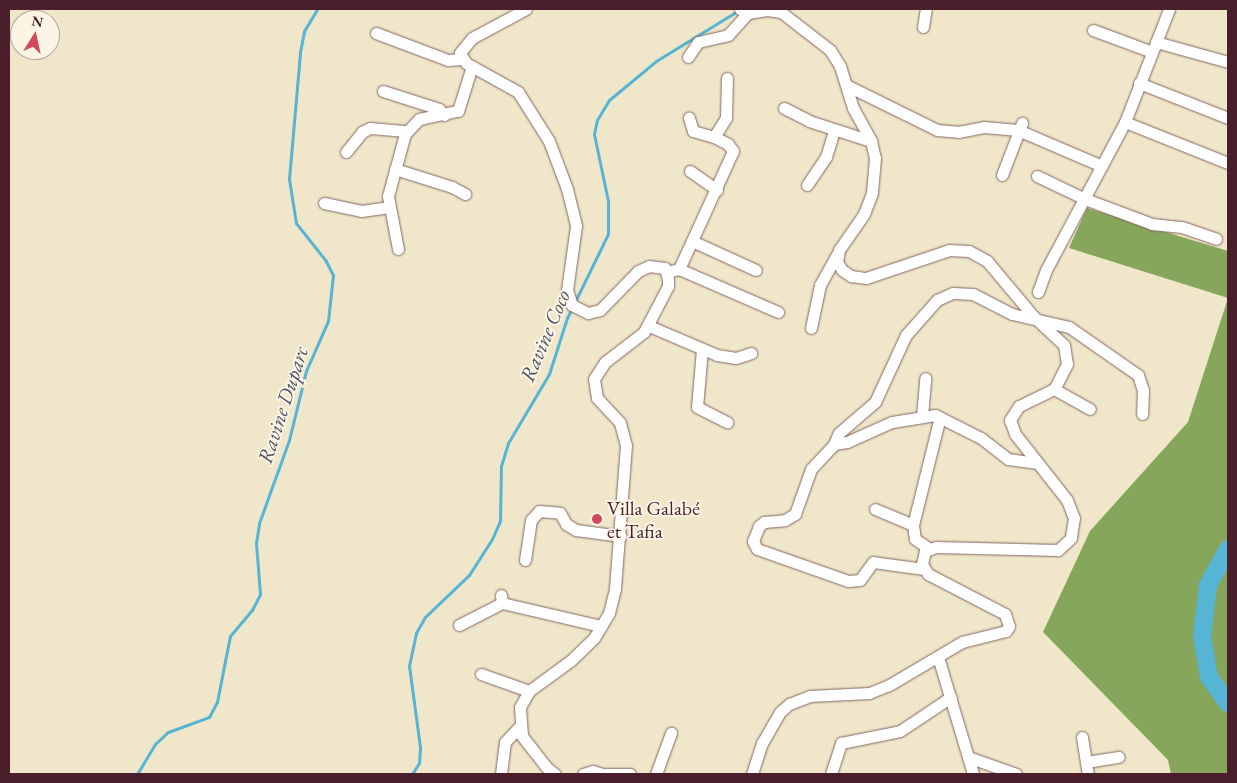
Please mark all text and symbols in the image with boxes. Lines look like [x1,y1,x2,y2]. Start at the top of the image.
north arrow [10,10,60,60]
text: N [30,11,45,31]
water label: Ravine Coco [514,286,576,386]
water label: Ravine Duparc [252,343,314,467]
place label: Villa Galabé et Tafia [607,496,700,543]
marker: Villa Galabé et Tafia [591,513,603,525]

